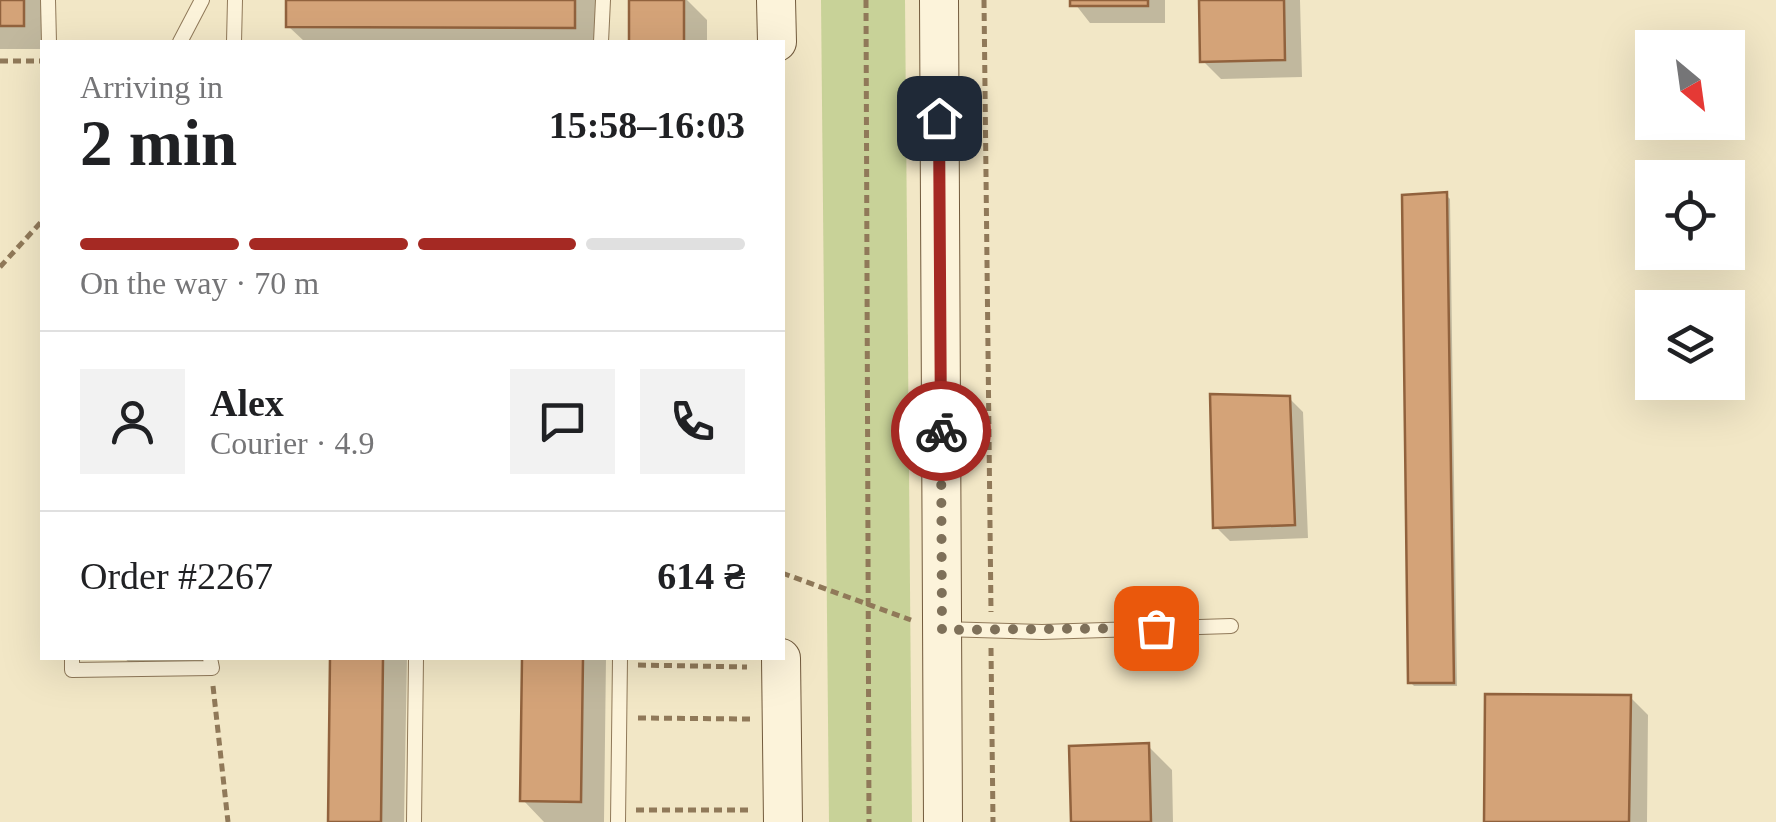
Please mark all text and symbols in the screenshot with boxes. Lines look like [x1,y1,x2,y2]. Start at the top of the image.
north arrow [1635,30,1745,140]
map controls [1635,30,1745,400]
text: Arriving in [80,69,223,105]
pin [897,76,982,161]
icon: home [912,91,967,146]
text: 15:58–16:03 [549,104,745,146]
text: 2 min [80,107,237,179]
button: locate [1635,160,1745,270]
text: On the way · 70 m [80,265,319,301]
button: layers [1635,290,1745,400]
button: person [80,369,185,474]
button: chat [510,369,615,474]
button: phone [640,369,745,474]
courier [891,381,991,481]
text: Alex [210,382,284,424]
icon: bike [914,404,969,459]
text: Courier · 4.9 [210,425,374,461]
text: Order #2267 [80,555,273,597]
text: 614 ₴ [657,555,745,597]
pin [1114,586,1199,671]
icon: bag [1129,601,1184,656]

